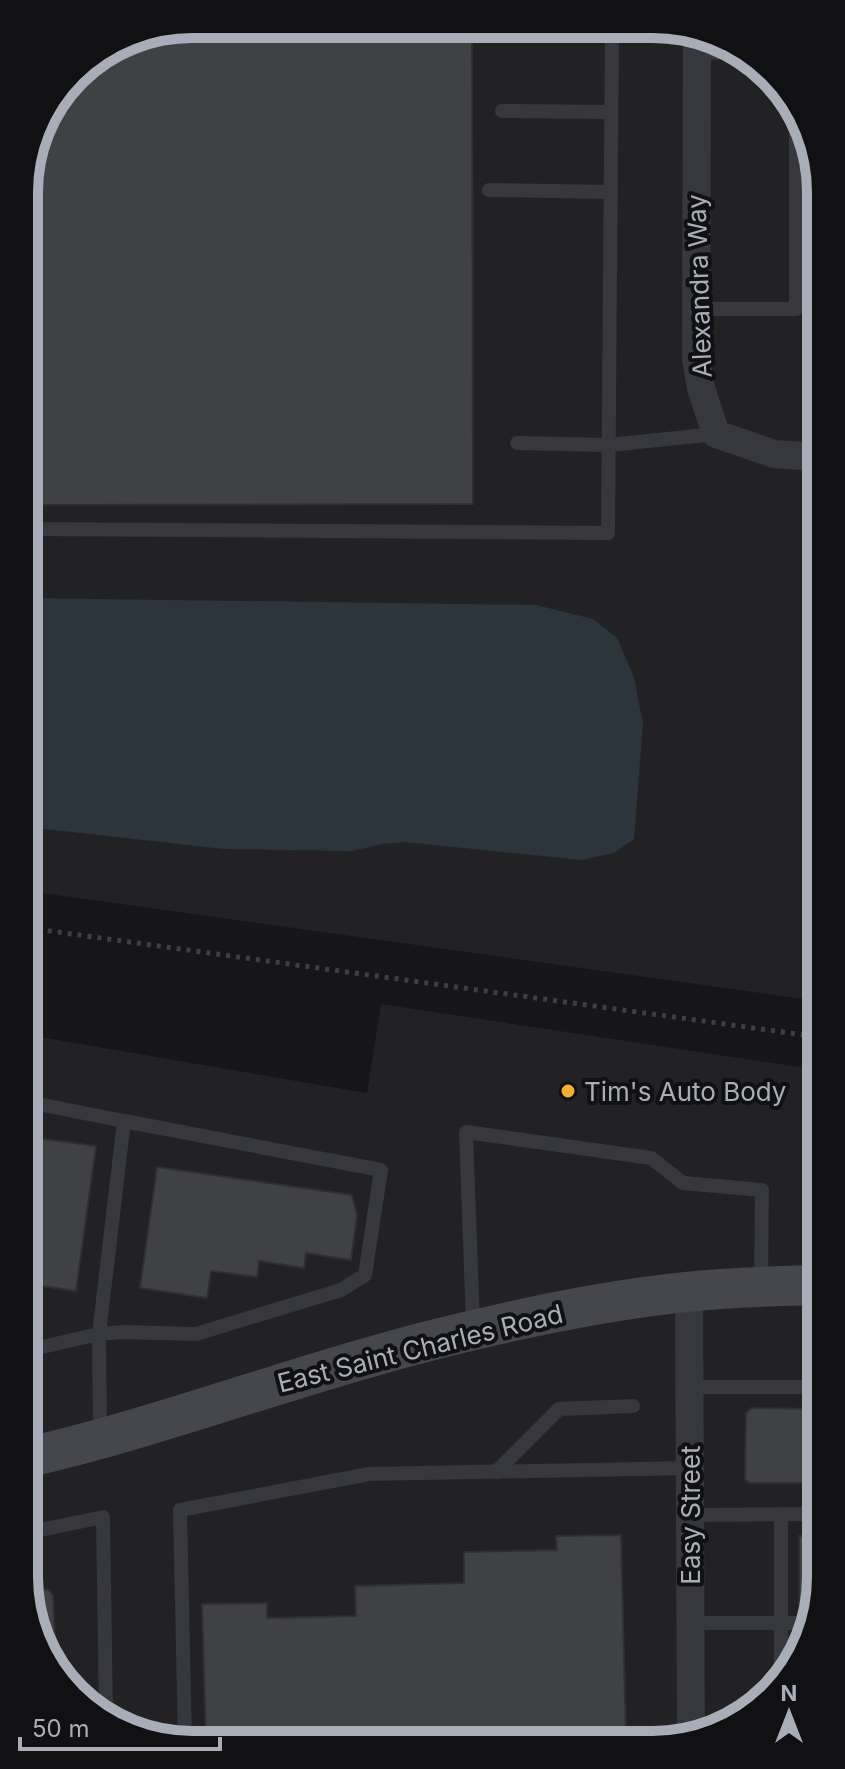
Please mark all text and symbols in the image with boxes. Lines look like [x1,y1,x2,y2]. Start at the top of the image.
street label: Alexandra Way [680,194,718,378]
place label: Tim's Auto Body [584,1076,786,1107]
marker: Tim's Auto Body [559,1082,577,1100]
street label: East Saint Charles Road [274,1298,566,1398]
street label: Easy Street [675,1445,706,1585]
north arrow [749,1673,829,1753]
text: N [781,1680,797,1706]
scale bar [20,1701,220,1751]
text: 50 m [32,1714,90,1743]

